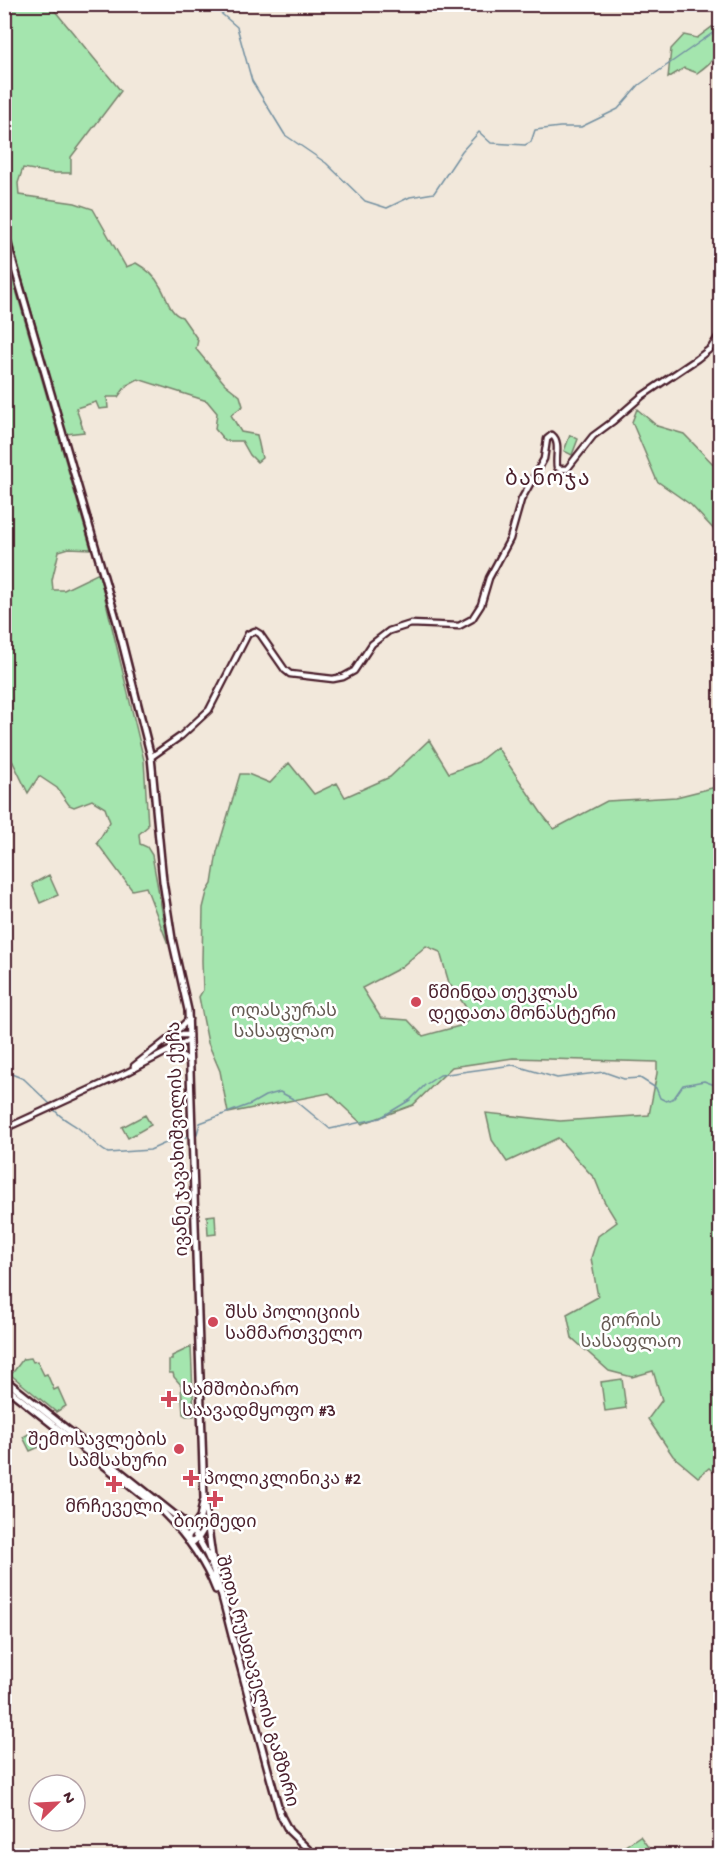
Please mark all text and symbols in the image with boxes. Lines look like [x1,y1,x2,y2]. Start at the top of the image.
district label: ბანოჯა [505,468,591,494]
place label: წმინდა თეკლას დედათა მონასტერი [428,984,616,1026]
marker: წმინდა თეკლას დედათა მონასტერი [409,995,423,1009]
park label: ოღასკურას სასაფლაო [231,1001,337,1044]
street label: ივანე ჯავახიშვილის ქუჩა [165,1021,194,1257]
place label: შსს პოლიციის სამმართველო [225,1304,363,1346]
park label: გორის სასაფლაო [581,1311,681,1354]
marker: შსს პოლიციის სამმართველო [206,1315,220,1329]
place label: სამშობიარო საავადმყოფო #3 [182,1380,336,1423]
marker: სამშობიარო საავადმყოფო #3 [160,1390,178,1408]
place label: შემოსავლების სამსახური [28,1431,167,1473]
marker: შემოსავლების სამსახური [172,1442,186,1456]
marker: პოლიკლინიკა #2 [182,1469,200,1487]
place label: პოლიკლინიკა #2 [204,1470,362,1491]
marker: მრჩეველი [105,1475,123,1493]
marker: ბიომედი [206,1490,224,1508]
place label: მრჩეველი [65,1497,163,1519]
place label: ბიომედი [173,1513,257,1534]
street label: შოთა რუსთაველის გამზირი [210,1554,302,1810]
north arrow [27,1773,87,1833]
text: N [57,1790,79,1807]

